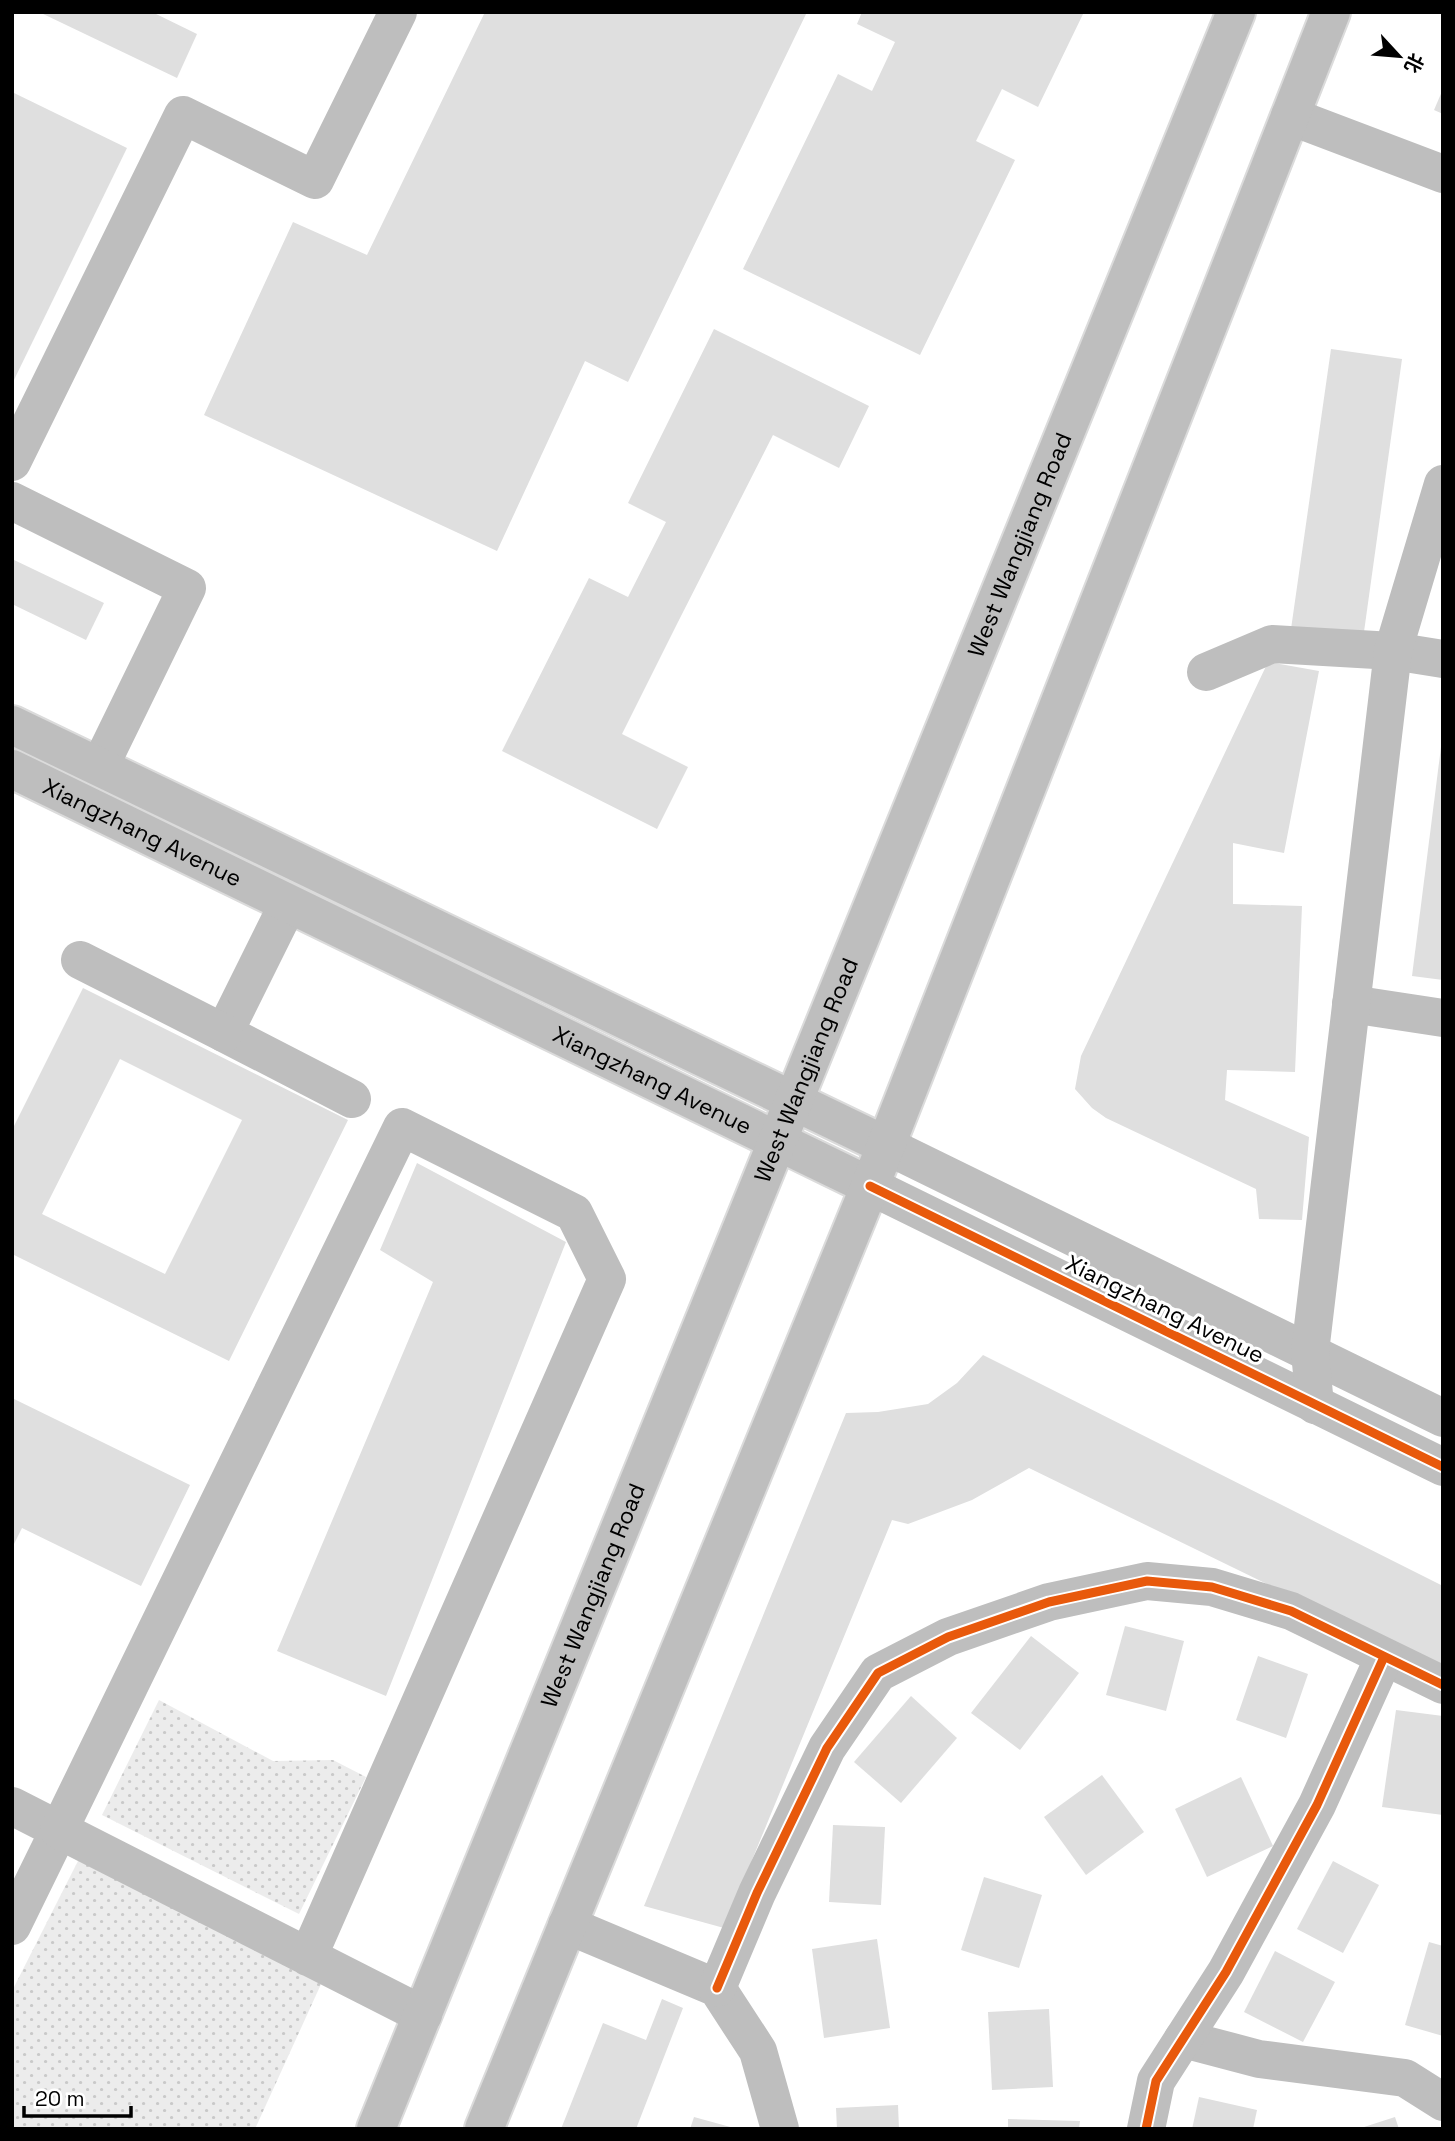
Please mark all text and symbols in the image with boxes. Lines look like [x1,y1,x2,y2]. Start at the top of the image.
north arrow [1364,21,1434,91]
text: 北 [1398,49,1429,77]
street label: West Wangjiang Road [961,428,1079,661]
street label: Xiangzhang Avenue [38,771,247,893]
street label: West Wangjiang Road [747,953,865,1187]
street label: Xiangzhang Avenue [548,1019,757,1141]
street label: Xiangzhang Avenue [1061,1248,1269,1370]
street label: West Wangjiang Road [534,1479,652,1712]
scale bar [24,2074,131,2118]
text: 20 m [35,2085,85,2112]

